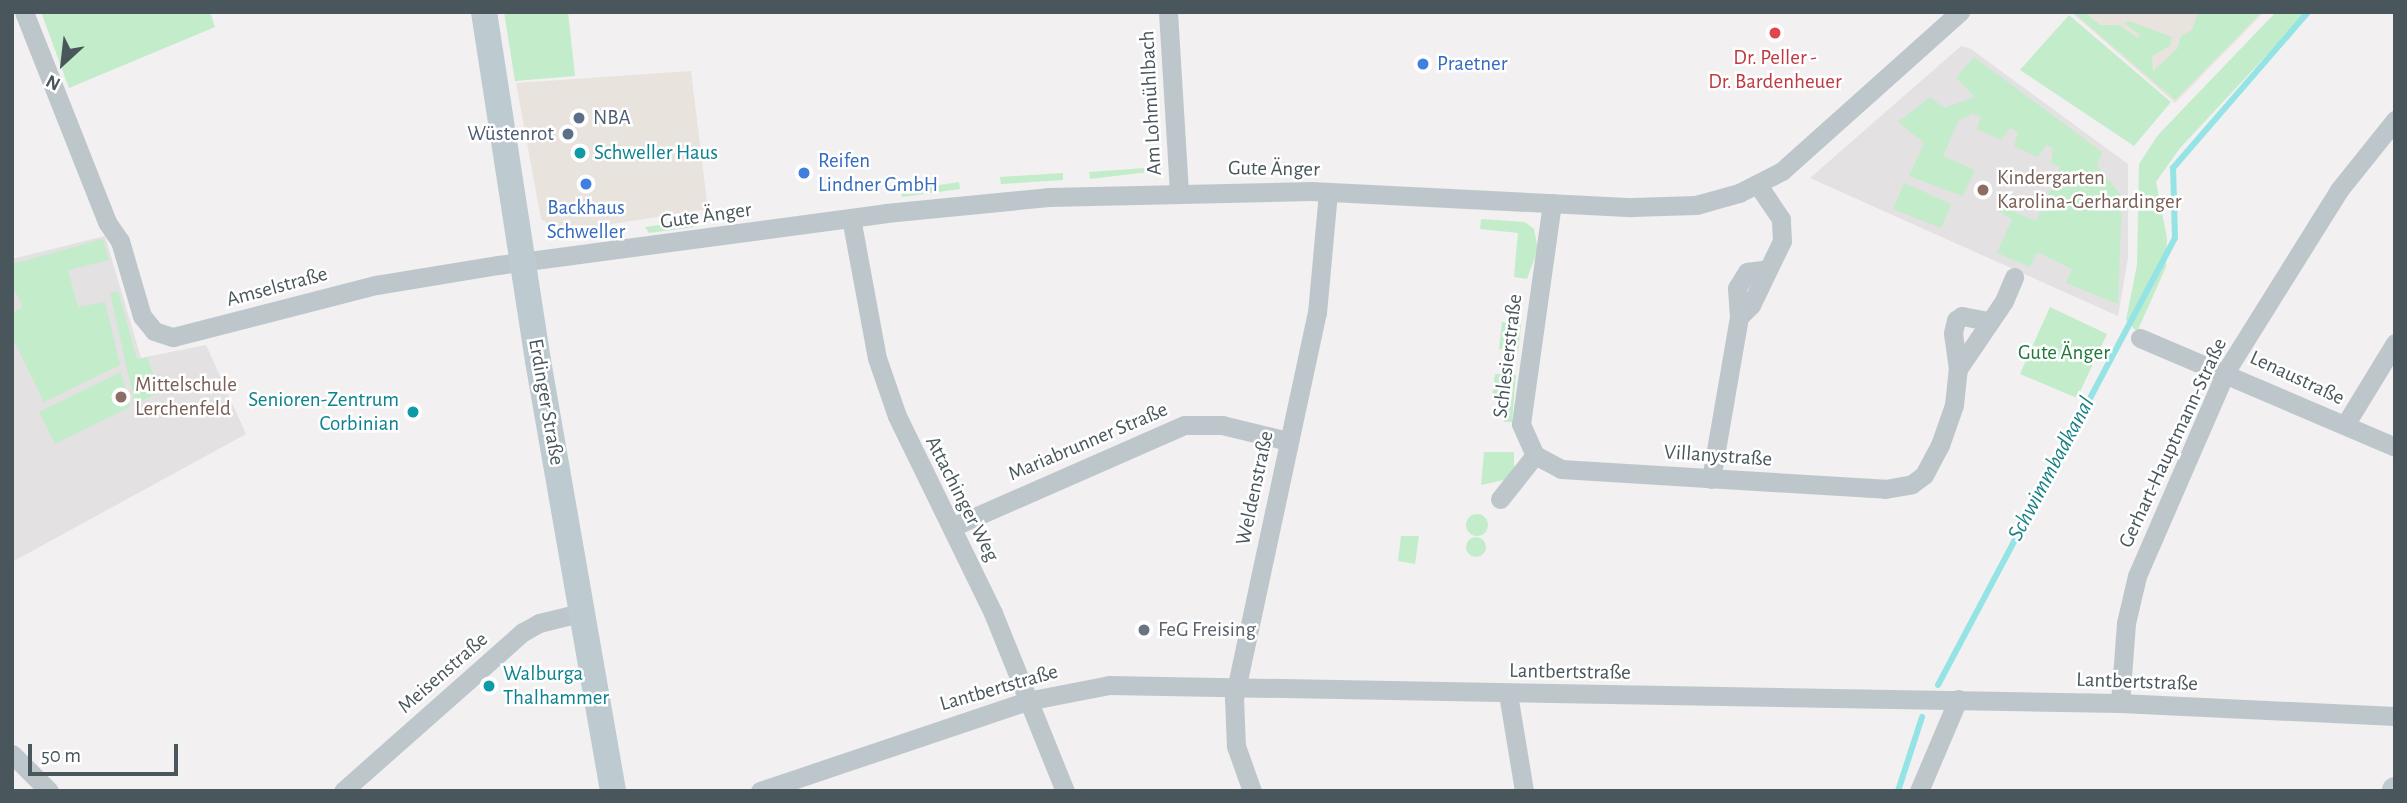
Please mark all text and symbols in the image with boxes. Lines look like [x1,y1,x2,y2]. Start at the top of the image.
marker: Dr. Peller - Dr. Bardenheuer [1765,23,1785,43]
north arrow [28,28,98,98]
street label: Am Lohmühlbach [1135,30,1167,176]
place label: Dr. Peller - Dr. Bardenheuer [1708,45,1842,95]
place label: Praetner [1437,51,1508,77]
marker: Praetner [1415,56,1431,72]
text: N [43,71,63,94]
place label: NBA [593,105,631,131]
marker: NBA [571,110,587,126]
place label: Wüstenrot [467,121,554,147]
marker: Wüstenrot [560,126,576,142]
place label: Schweller Haus [594,140,718,166]
marker: Schweller Haus [572,145,588,161]
place label: Reifen Lindner GmbH [818,148,938,198]
street label: Gute Änger [1228,156,1320,182]
marker: Reifen Lindner GmbH [796,165,812,181]
place label: Kindergarten Karolina-Gerhardinger [1997,165,2181,215]
marker: Backhaus Schweller [578,176,594,192]
marker: Kindergarten Karolina-Gerhardinger [1975,182,1991,198]
place label: Backhaus Schweller [547,195,625,245]
street label: Gute Änger [659,197,753,235]
street label: Amselstraße [224,261,330,313]
street label: Schlesierstraße [1488,293,1528,419]
street label: Gerhart-Hauptmann-Straße [2113,334,2233,552]
street label: Erdinger Straße [522,337,570,467]
park label: Gute Änger [2018,340,2110,366]
street label: Lenaustraße [2246,345,2348,411]
place label: Mittelschule Lerchenfeld [135,372,237,422]
place label: Senioren-Zentrum Corbinian [248,387,399,437]
marker: Mittelschule Lerchenfeld [113,389,129,405]
water label: Schwimmbadkanal [2002,392,2102,546]
street label: Mariabrunner Straße [1004,397,1172,487]
marker: Senioren-Zentrum Corbinian [405,404,421,420]
street label: Weldenstraße [1231,429,1279,547]
street label: Attachinger Weg [920,432,1004,566]
street label: Villanystraße [1663,440,1773,472]
place label: FeG Freising [1158,617,1256,643]
marker: FeG Freising [1136,622,1152,638]
street label: Meisenstraße [393,627,493,719]
street label: Lantbertstraße [1509,658,1631,686]
street label: Lantbertstraße [937,659,1061,717]
place label: Walburga Thalhammer [503,661,609,711]
street label: Lantbertstraße [2076,667,2198,697]
marker: Walburga Thalhammer [481,678,497,694]
scale bar [32,730,182,774]
text: 50 m [41,745,81,766]

